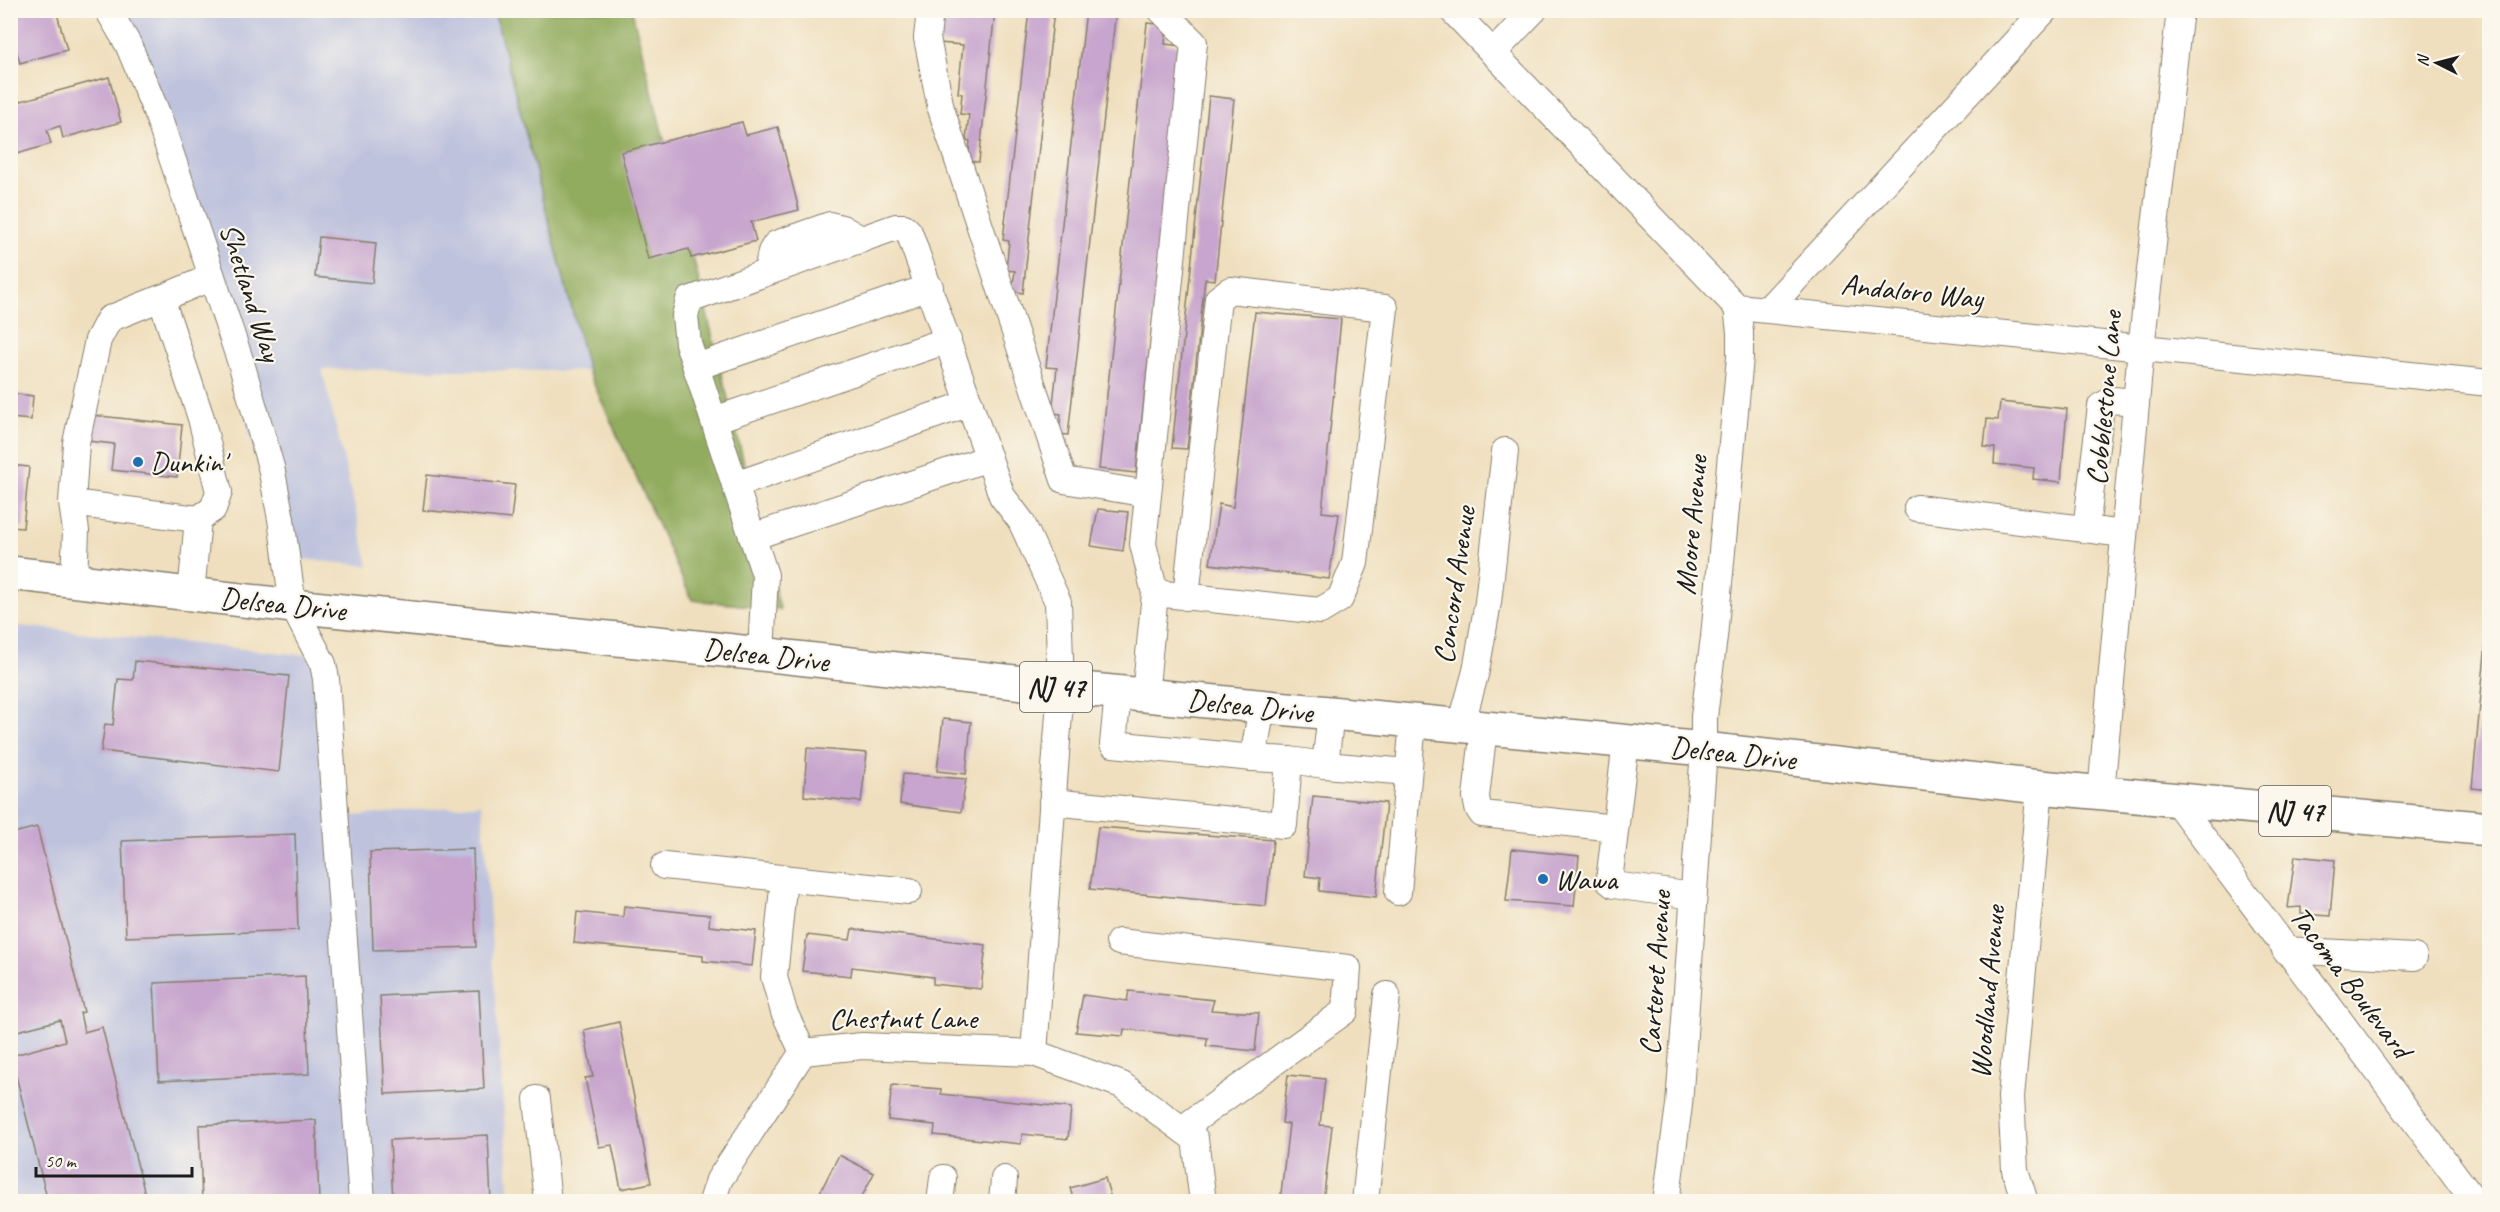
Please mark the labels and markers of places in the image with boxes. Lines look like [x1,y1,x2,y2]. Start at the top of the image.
place label: Dunkin' [150,443,231,481]
marker: Dunkin' [131,455,145,469]
place label: Wawa [1555,860,1619,898]
marker: Wawa [1536,872,1550,886]

